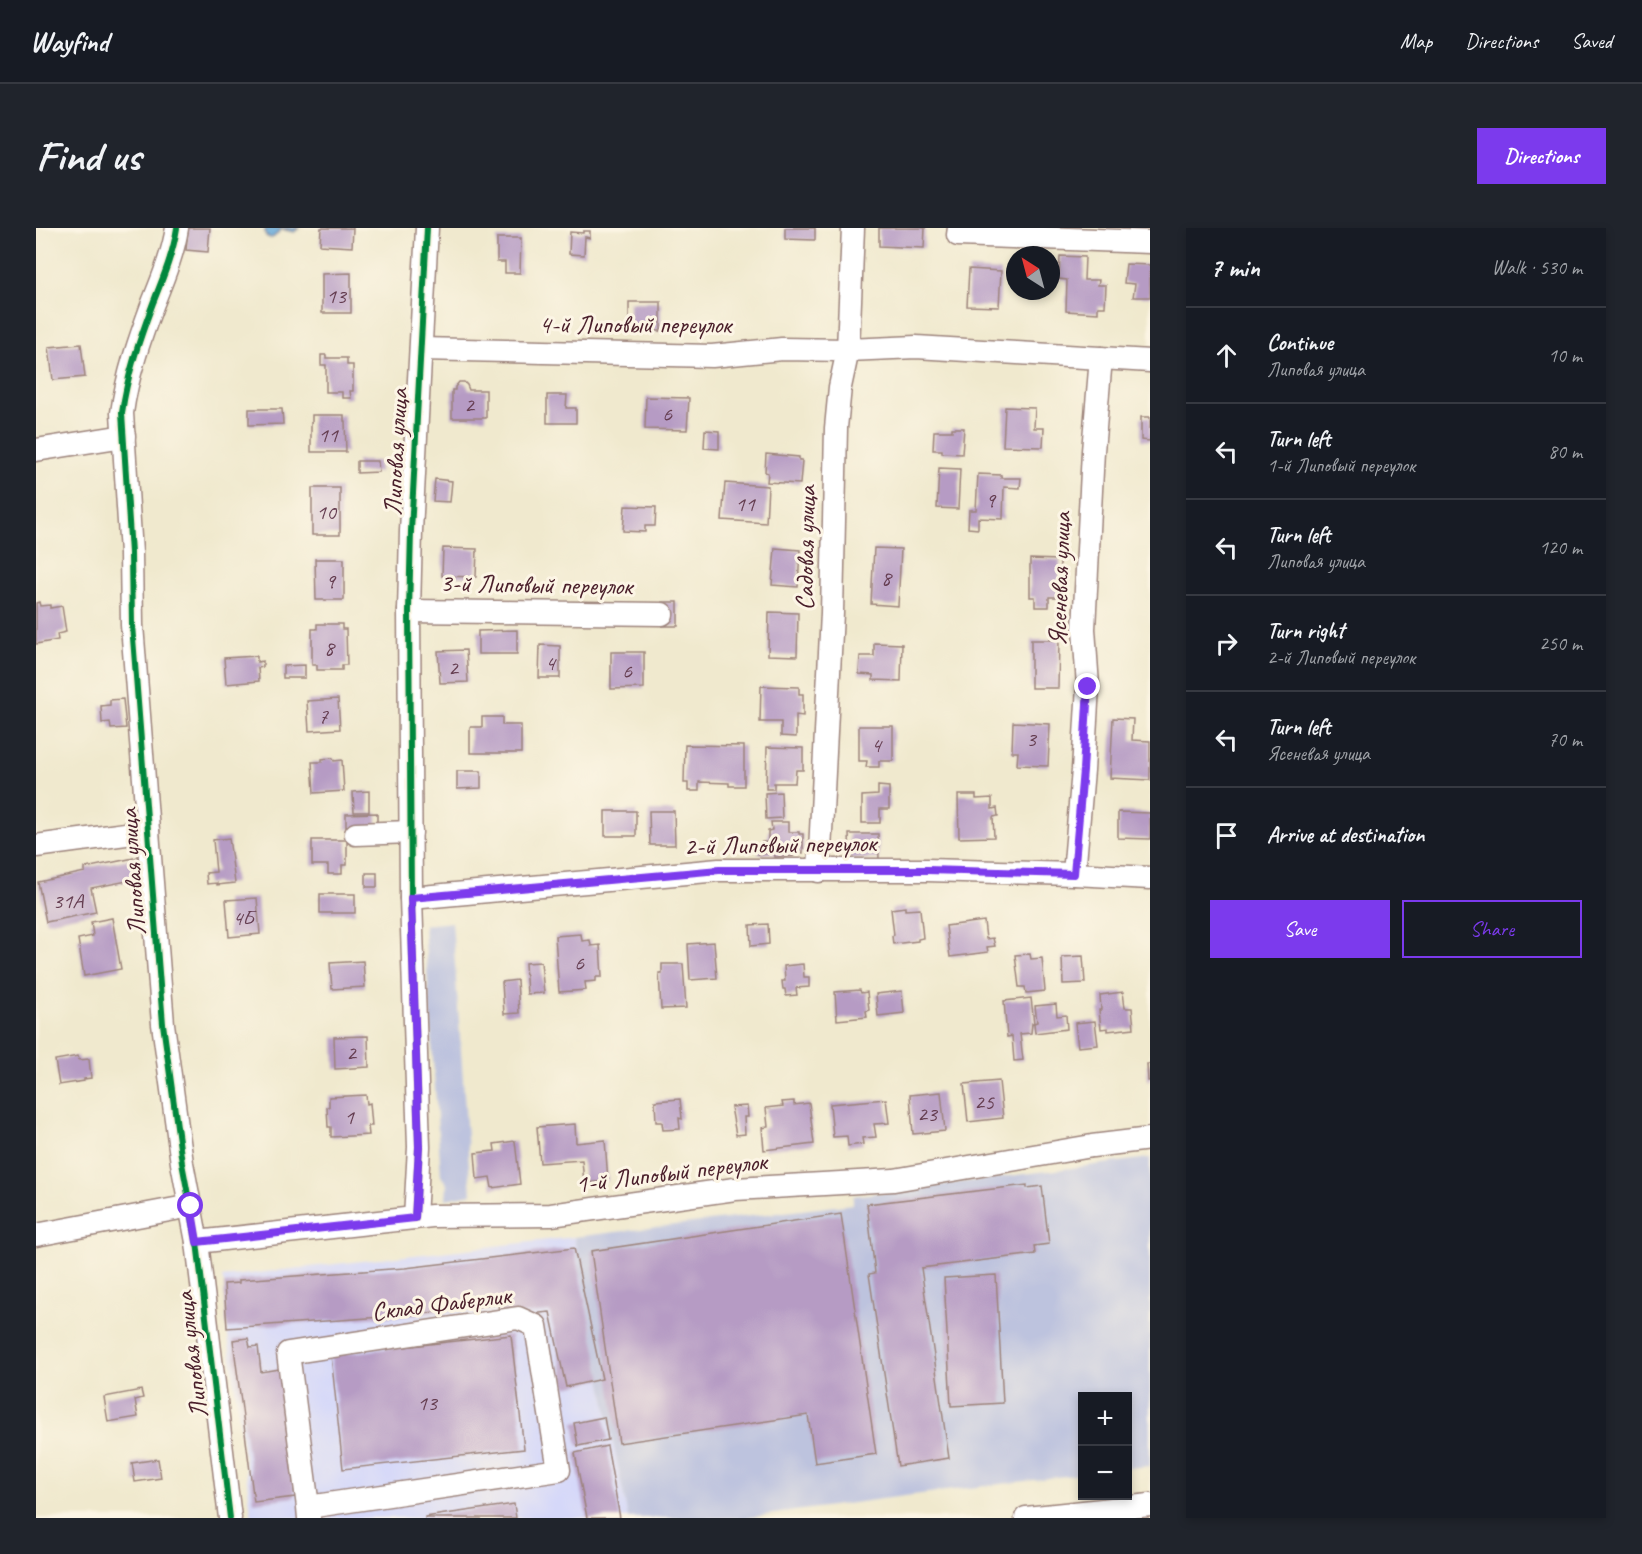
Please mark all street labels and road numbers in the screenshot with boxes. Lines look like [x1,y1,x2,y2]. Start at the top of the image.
street label: 4-й Липовый переулок [539,308,734,341]
street label: Липовая улица [376,386,415,516]
street label: Садовая улица [788,484,823,611]
street label: Ясеневая улица [1041,510,1078,646]
street label: 3-й Липовый переулок [439,566,635,603]
street label: Липовая улица [111,806,153,937]
street label: 2-й Липовый переулок [684,826,879,863]
street label: 1-й Липовый переулок [574,1144,771,1201]
street label: Склад Фаберлик [370,1278,515,1328]
street label: Липовая улица [167,1288,216,1420]

